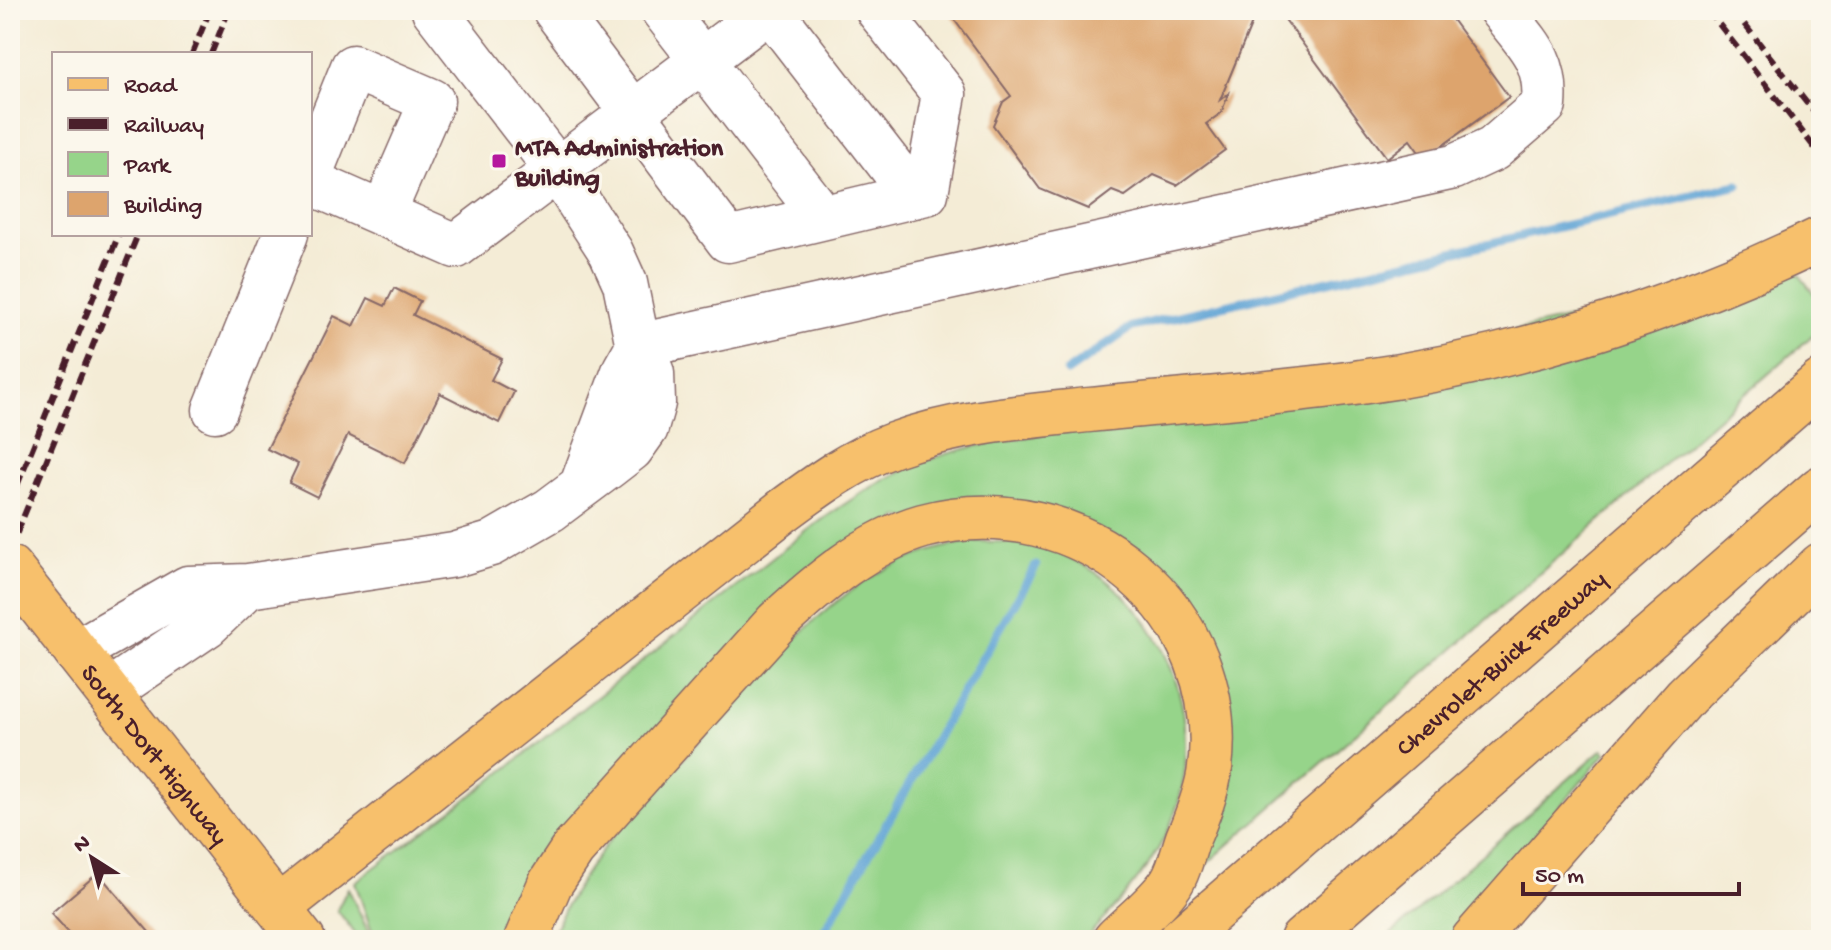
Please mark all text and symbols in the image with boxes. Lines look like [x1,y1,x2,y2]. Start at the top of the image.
legend [52,52,312,236]
text: Road [124,73,178,102]
text: Railway [124,113,204,142]
place label: MTA Administration Building [514,135,724,196]
marker: MTA Administration Building [490,152,508,170]
text: Park [123,153,172,182]
text: Building [123,193,202,222]
street label: Chevrolet-Buick Freeway [1391,565,1614,765]
street label: South Dort Highway [72,660,233,853]
north arrow [52,818,132,898]
text: N [69,830,96,860]
scale bar [1523,846,1739,896]
text: 50 m [1535,863,1584,892]

